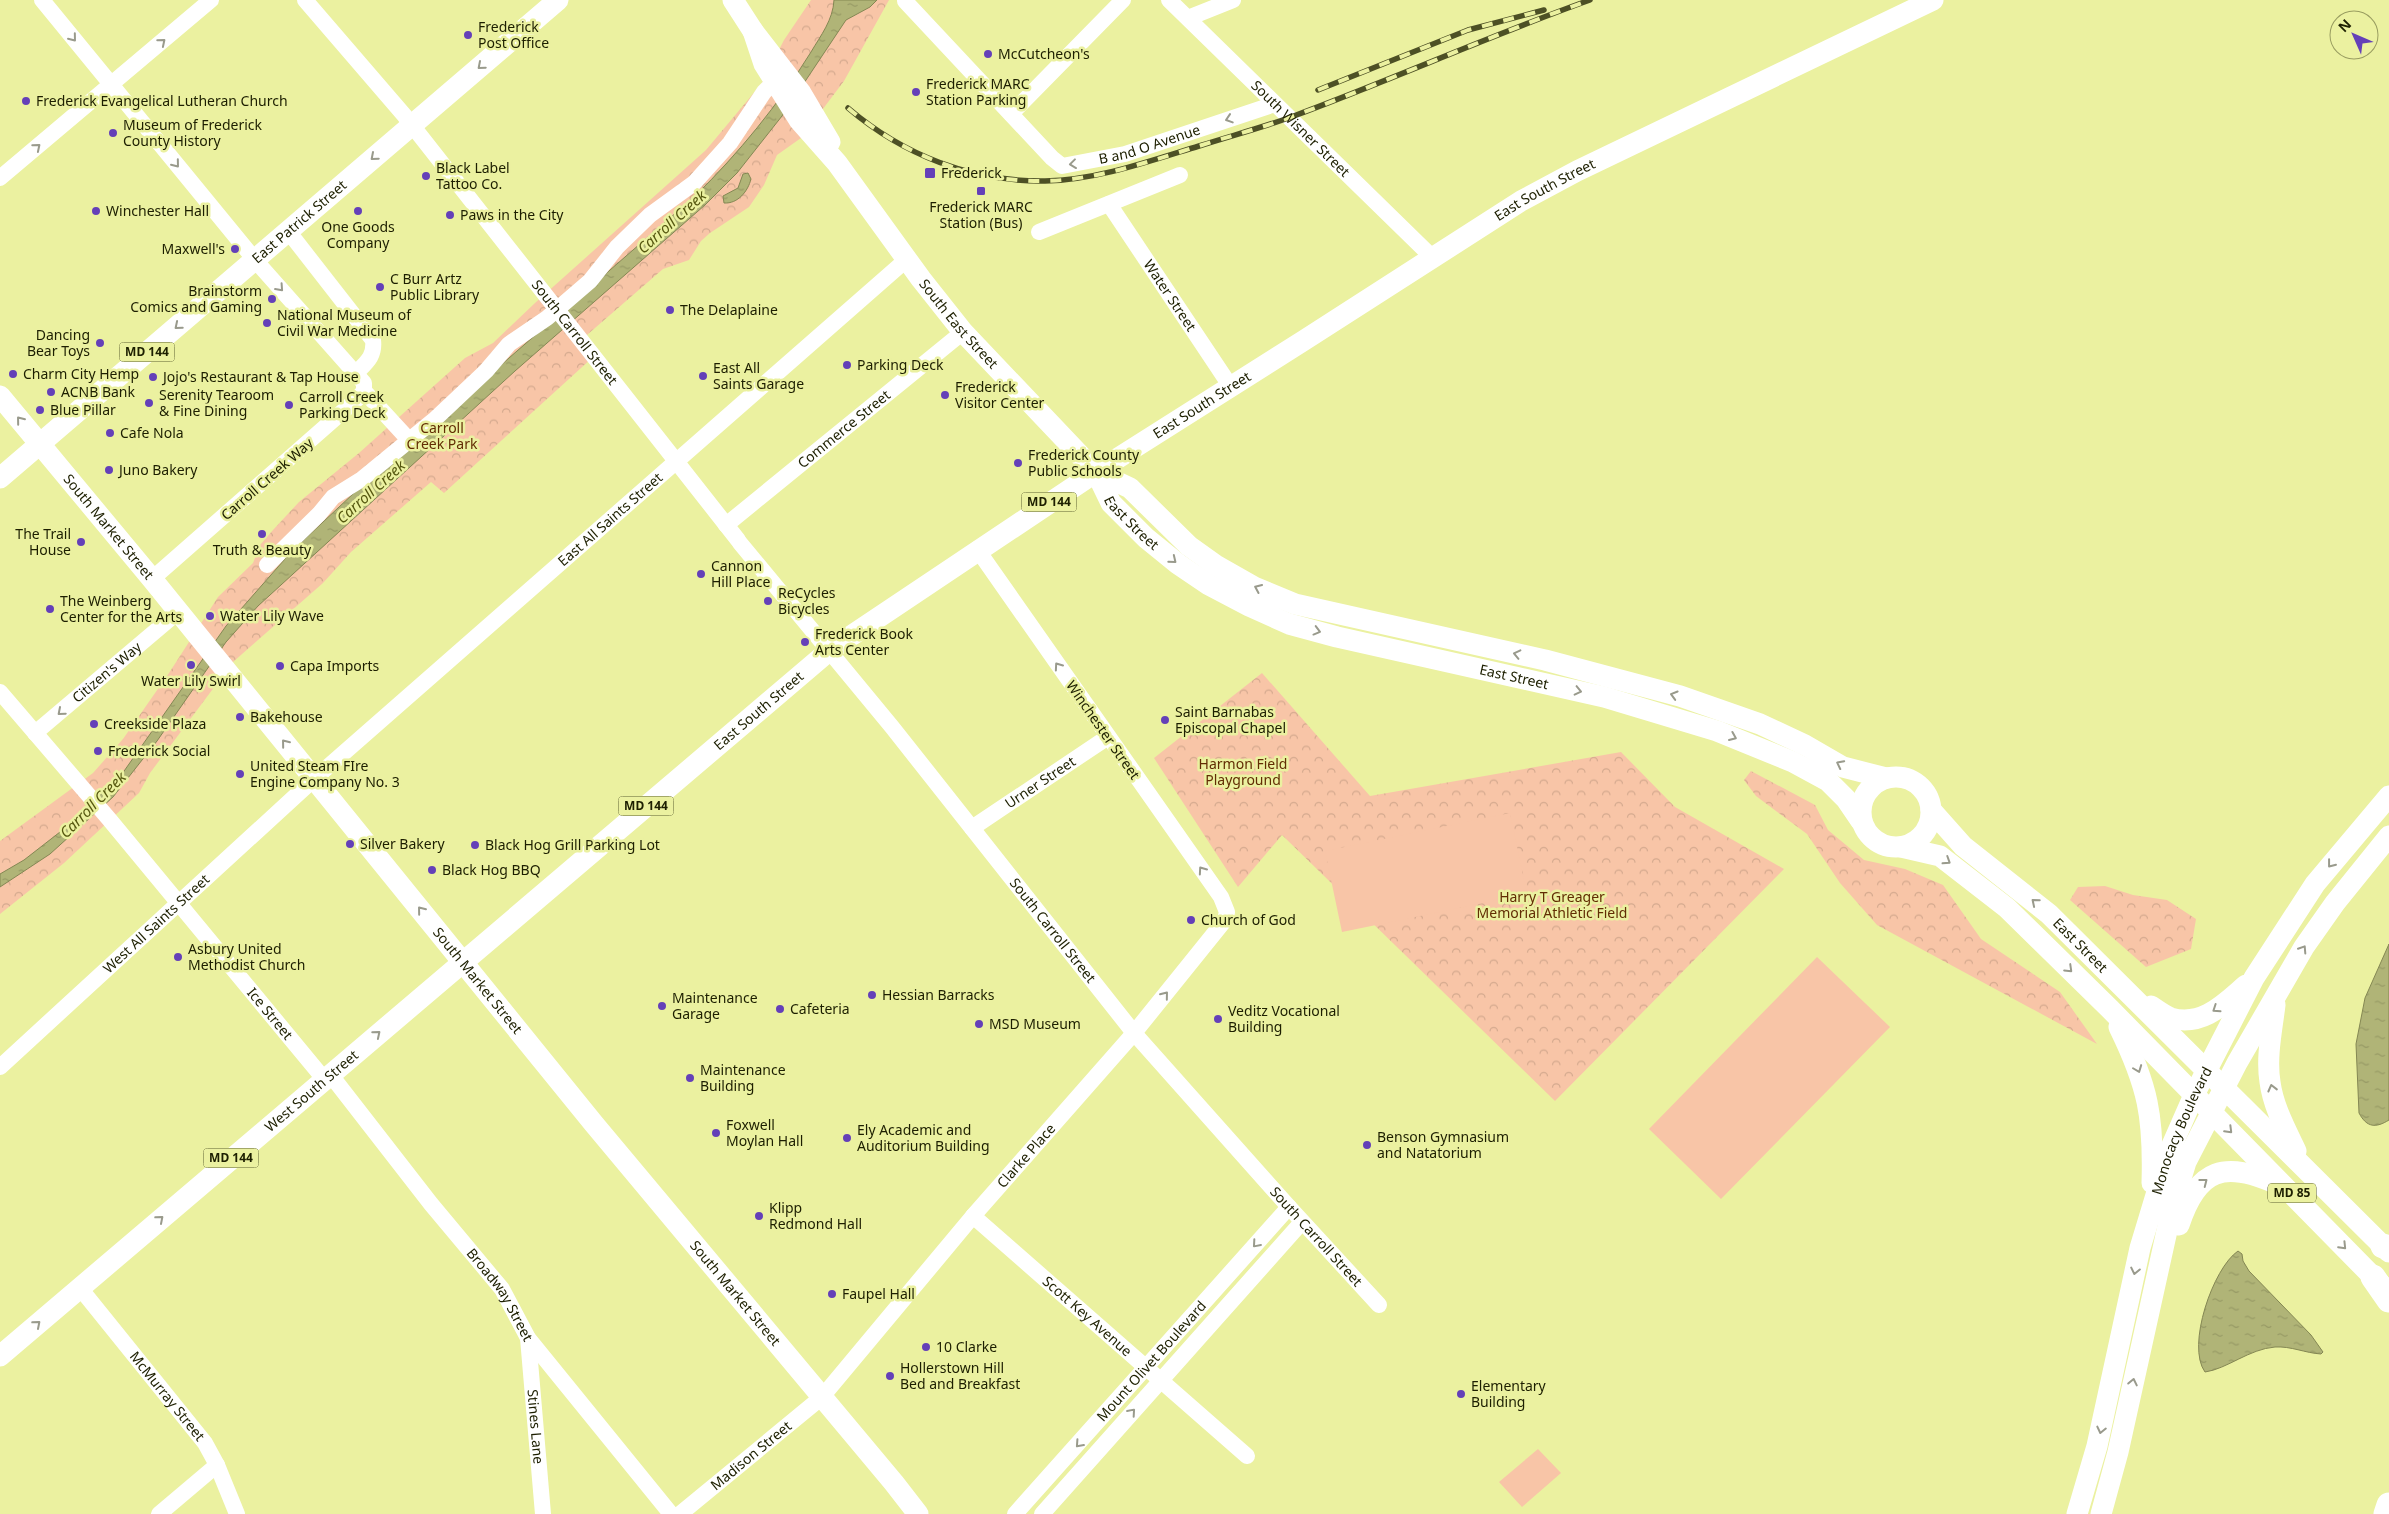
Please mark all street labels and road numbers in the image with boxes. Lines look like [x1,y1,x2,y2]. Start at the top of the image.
street label: South Wisner Street [1248,76,1354,181]
street label: B and O Avenue [1097,120,1203,168]
street label: East South Street [1490,154,1598,225]
street label: East Patrick Street [248,175,350,267]
street label: Water Street [1140,256,1201,335]
street label: South Carroll Street [528,275,622,388]
street label: South East Street [915,275,1003,372]
road number: MD 144 [120,342,174,362]
street label: East South Street [1149,366,1254,443]
street label: Commerce Street [793,385,894,472]
street label: Carroll Creek Way [217,433,317,524]
street label: East All Saints Street [553,468,666,570]
street label: South Market Street [60,470,158,583]
road number: MD 144 [1022,492,1076,512]
street label: East Street [1100,493,1163,554]
street label: Citizen's Way [68,637,146,707]
street label: East Street [1478,659,1550,693]
street label: East South Street [709,667,807,754]
street label: Winchester Street [1062,676,1145,783]
street label: Urner Street [1001,752,1079,812]
road number: MD 144 [618,796,674,816]
street label: West All Saints Street [99,870,213,977]
street label: South Carroll Street [1006,874,1101,986]
street label: East Street [2049,913,2112,976]
street label: South Market Street [429,923,527,1037]
street label: Ice Street [243,983,298,1043]
street label: West South Street [260,1045,362,1136]
street label: Monocacy Boulevard [2147,1063,2216,1197]
street label: Clarke Place [992,1119,1059,1192]
road number: MD 144 [204,1148,258,1168]
street label: South Carroll Street [1266,1182,1367,1290]
road number: MD 85 [2268,1184,2316,1202]
street label: South Market Street [686,1236,785,1349]
street label: Broadway Street [463,1244,538,1344]
street label: Scott Key Avenue [1039,1271,1136,1360]
street label: Mount Olivet Boulevard [1092,1296,1210,1425]
street label: McMurray Street [126,1347,210,1445]
street label: Stines Lane [523,1388,549,1465]
street label: Madison Street [706,1416,795,1494]

